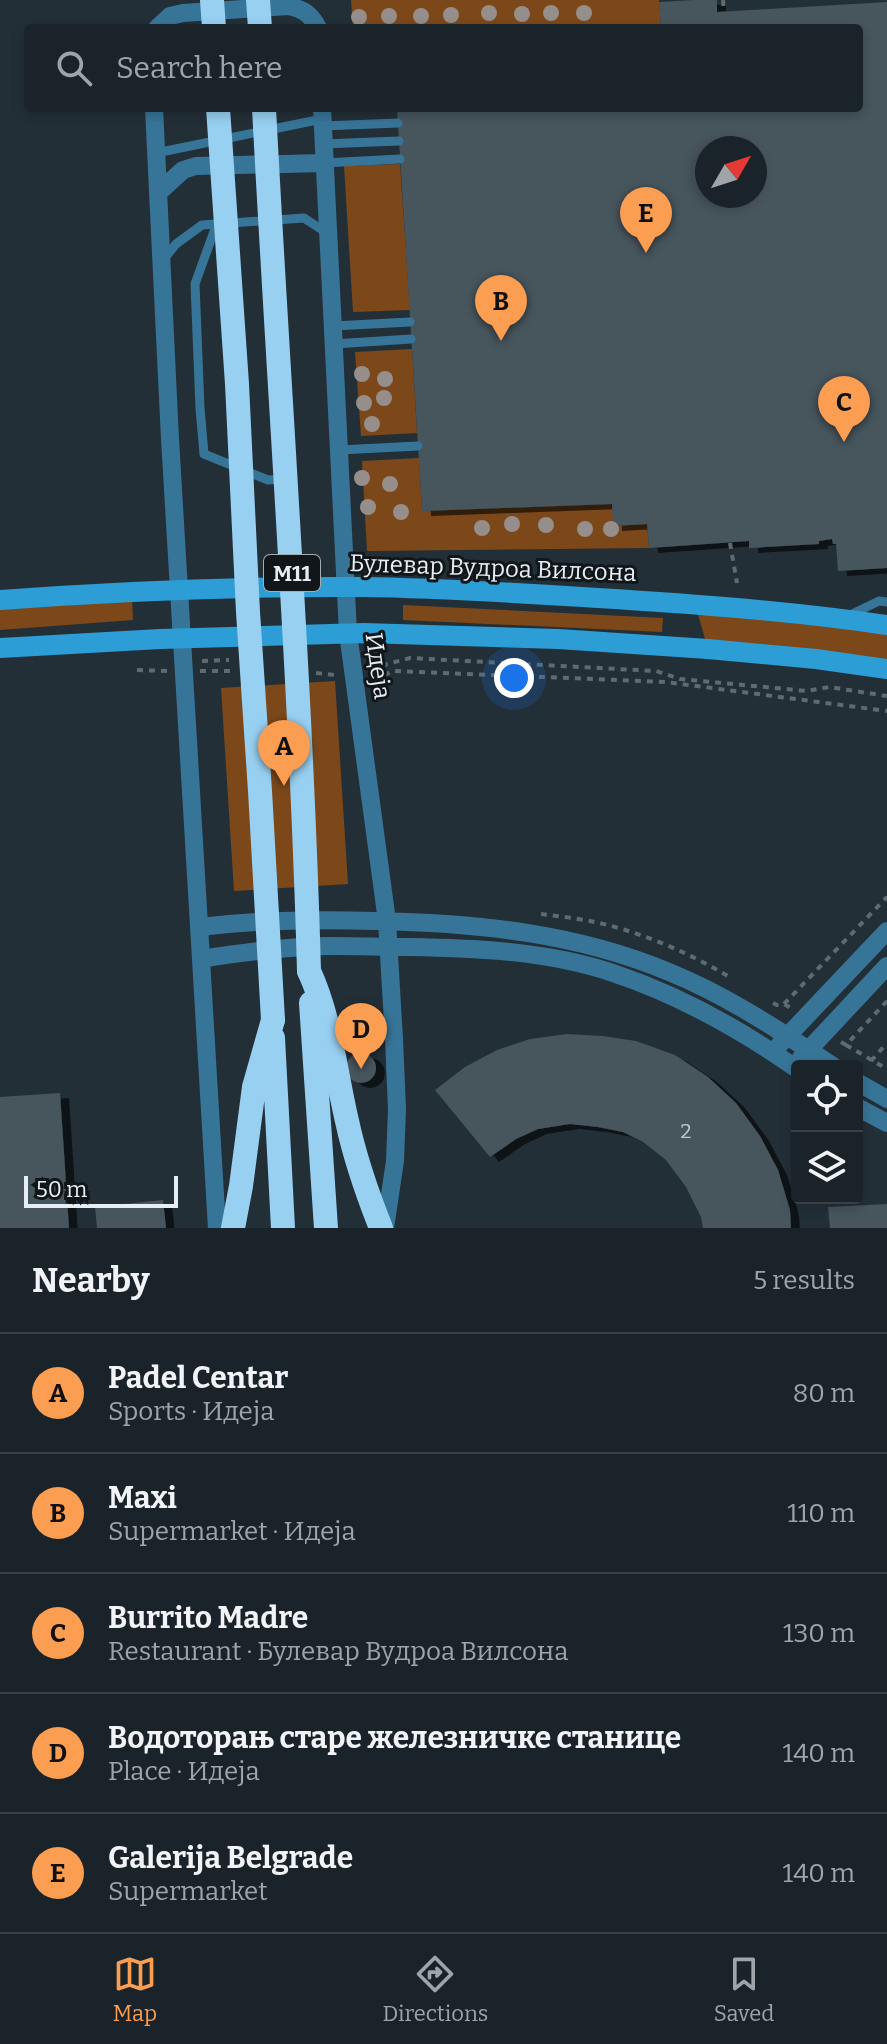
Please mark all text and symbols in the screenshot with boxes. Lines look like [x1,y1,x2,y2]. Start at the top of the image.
search box [24,24,863,112]
icon: search [52,46,96,90]
text: Search here [116,50,283,86]
north arrow [695,136,767,208]
pin: E [620,187,672,253]
pin: B [475,275,527,341]
pin: C [818,376,870,442]
street label: Булевар Вудроа Вилсона [349,549,637,587]
road number: M11 [264,555,320,591]
street label: Идеја [359,631,397,701]
your location [494,658,534,698]
pin: A [258,720,310,786]
pin: D [335,1003,387,1069]
map controls [791,1060,863,1204]
button: locate [791,1060,863,1132]
house number: 2 [681,1119,691,1143]
button: layers [791,1132,863,1204]
scale bar [24,1172,178,1208]
text: 50 m [36,1176,87,1203]
text: Nearby [32,1260,150,1301]
text: 5 results [753,1265,855,1296]
text: Padel Centar [108,1360,288,1396]
text: A [49,1378,67,1409]
text: 80 m [793,1378,855,1409]
text: Sports · Идеја [108,1396,274,1427]
text: Maxi [108,1480,177,1516]
text: B [50,1498,66,1529]
text: 110 m [787,1498,855,1529]
text: Supermarket · Идеја [108,1516,356,1547]
text: Burrito Madre [108,1600,308,1636]
text: C [50,1618,66,1649]
text: 130 m [783,1618,855,1649]
text: Restaurant · Булевар Вудроа Вилсона [108,1636,568,1667]
text: Водоторањ старе железничке станице [108,1720,681,1756]
text: D [49,1738,67,1769]
text: 140 m [783,1738,855,1769]
text: Place · Идеја [108,1756,260,1787]
text: Galerija Belgrade [108,1840,353,1876]
text: E [50,1858,66,1889]
text: 140 m [783,1858,855,1889]
text: Supermarket [108,1876,268,1907]
tab: Map [113,1952,157,2027]
tab: Directions [383,1952,488,2027]
tab: Saved [714,1952,774,2027]

